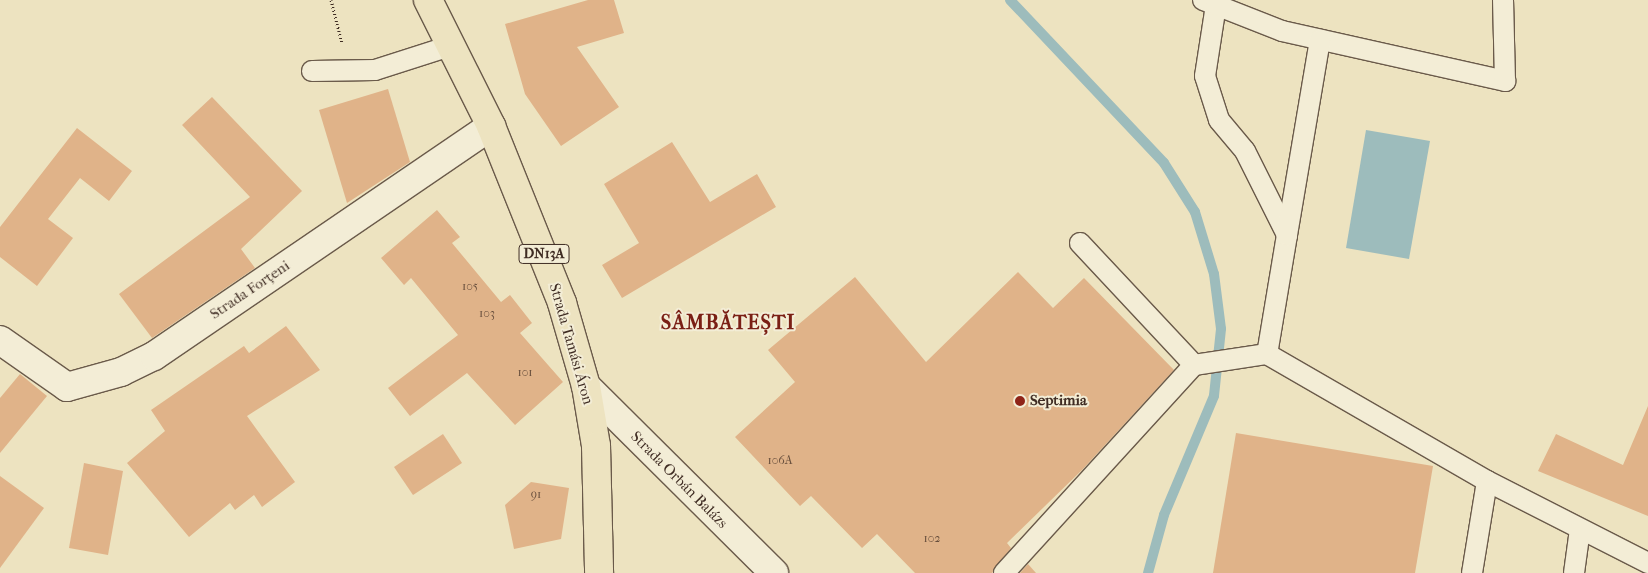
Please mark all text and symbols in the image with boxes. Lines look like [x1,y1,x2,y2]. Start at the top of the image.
road number: DN13A [518,242,570,266]
street label: Strada Forțeni [207,257,293,323]
house number: 105 [462,280,478,294]
street label: Strada Tamási Áron [545,281,597,407]
house number: 103 [479,307,495,321]
district label: SÂMBĂTEȘTI [660,310,796,334]
house number: 101 [517,366,533,380]
place label: Septimia [1030,392,1087,410]
marker: Septimia [1014,395,1026,407]
street label: Strada Orbán Balázs [627,428,731,532]
house number: 106A [767,454,793,468]
house number: 91 [531,488,541,502]
house number: 102 [923,532,941,546]

